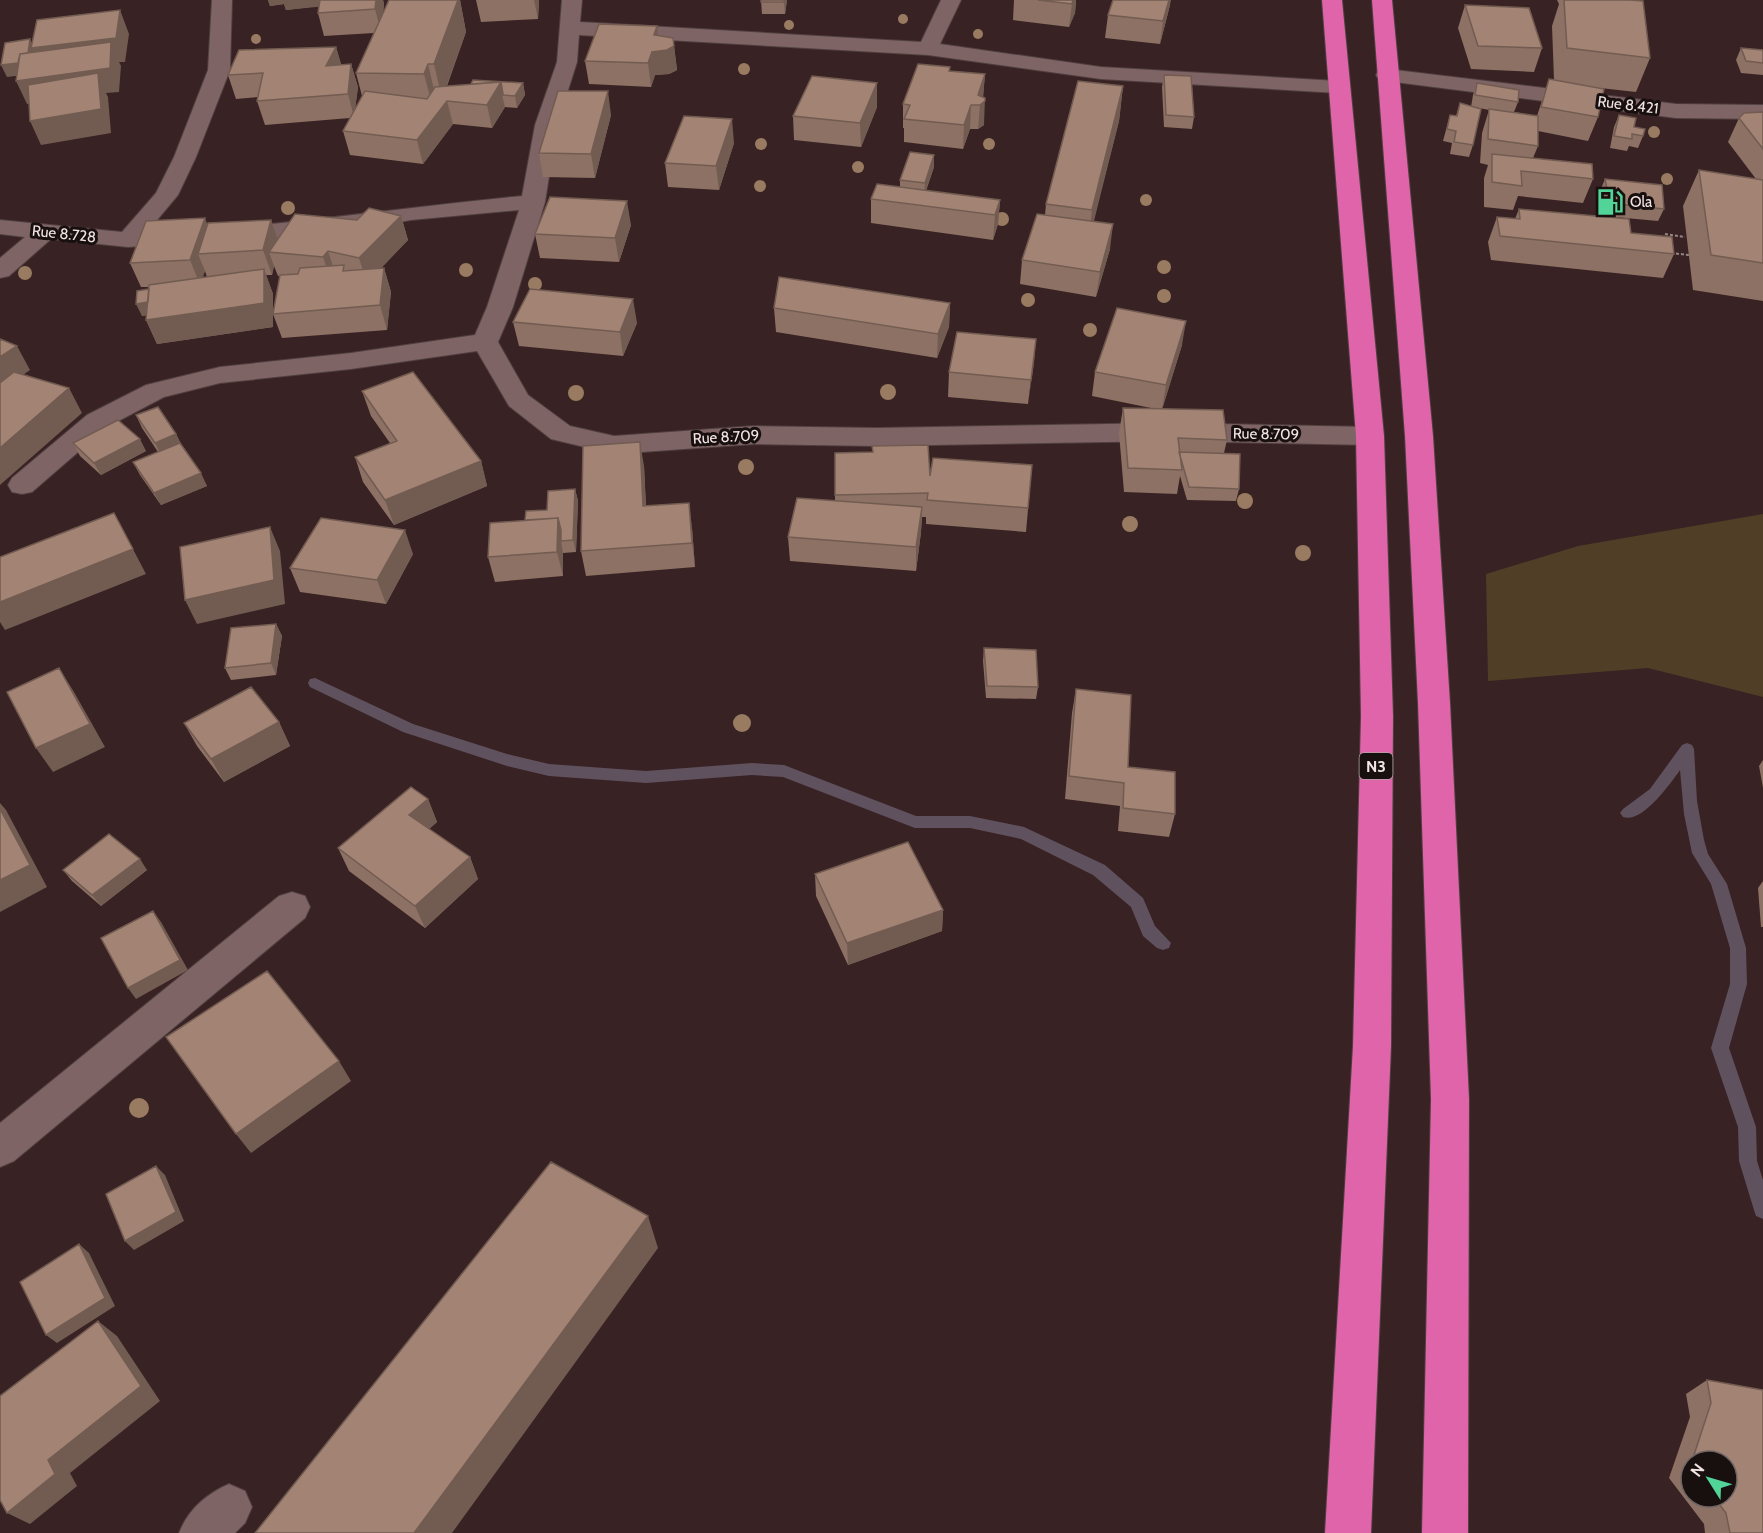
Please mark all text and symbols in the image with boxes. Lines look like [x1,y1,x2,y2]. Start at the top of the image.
street label: Rue 8.421 [1596,92,1660,118]
fuel station icon: Ola [1595,187,1625,217]
place label: Ola [1630,193,1653,211]
street label: Rue 8.728 [31,222,97,246]
street label: Rue 8.709 [1233,424,1299,444]
street label: Rue 8.709 [692,426,760,448]
road number: N3 [1360,753,1392,779]
north arrow [1679,1449,1739,1509]
text: N [1686,1460,1708,1481]

